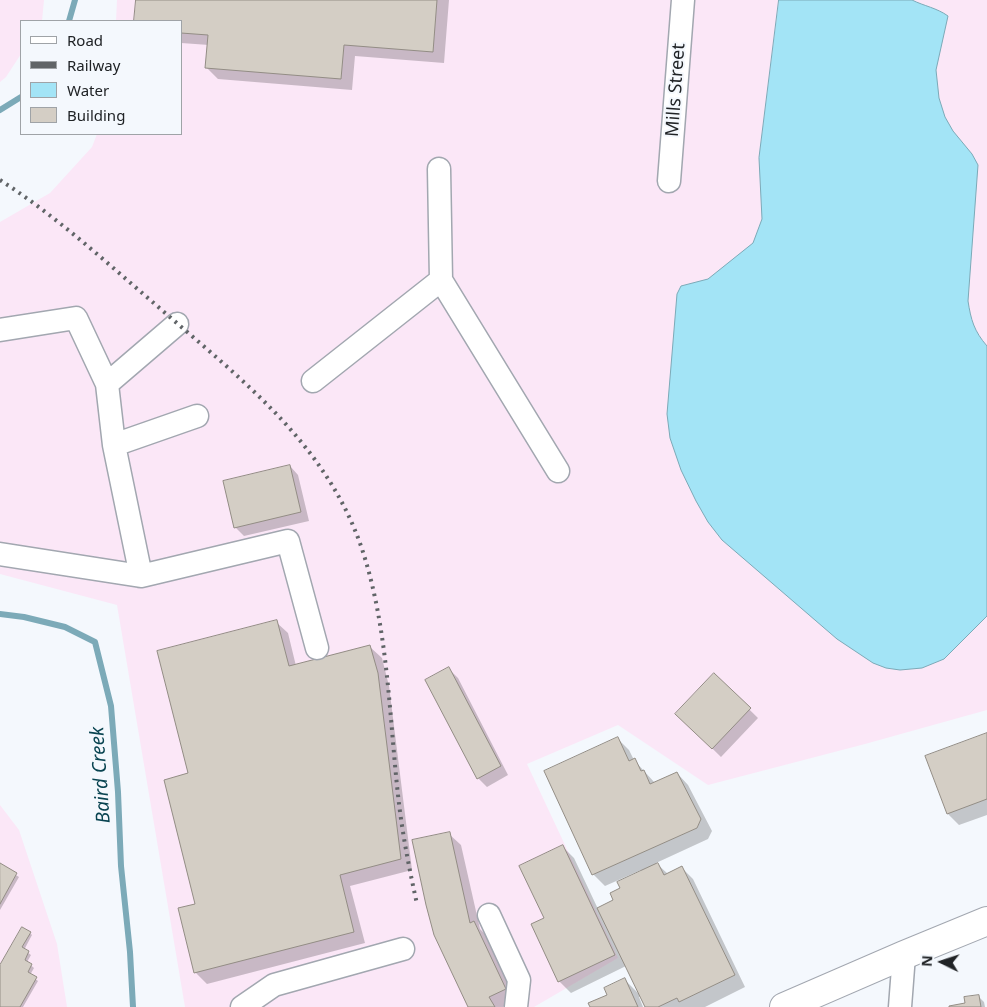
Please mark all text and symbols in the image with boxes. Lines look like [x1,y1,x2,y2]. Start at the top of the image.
legend [20,20,182,135]
text: Road [67,30,103,50]
street label: Mills Street [662,42,690,138]
text: Railway [67,55,120,75]
text: Water [67,80,109,100]
text: Building [67,105,125,125]
water label: Baird Creek [86,726,116,824]
north arrow [917,937,967,987]
text: N [917,955,936,967]

